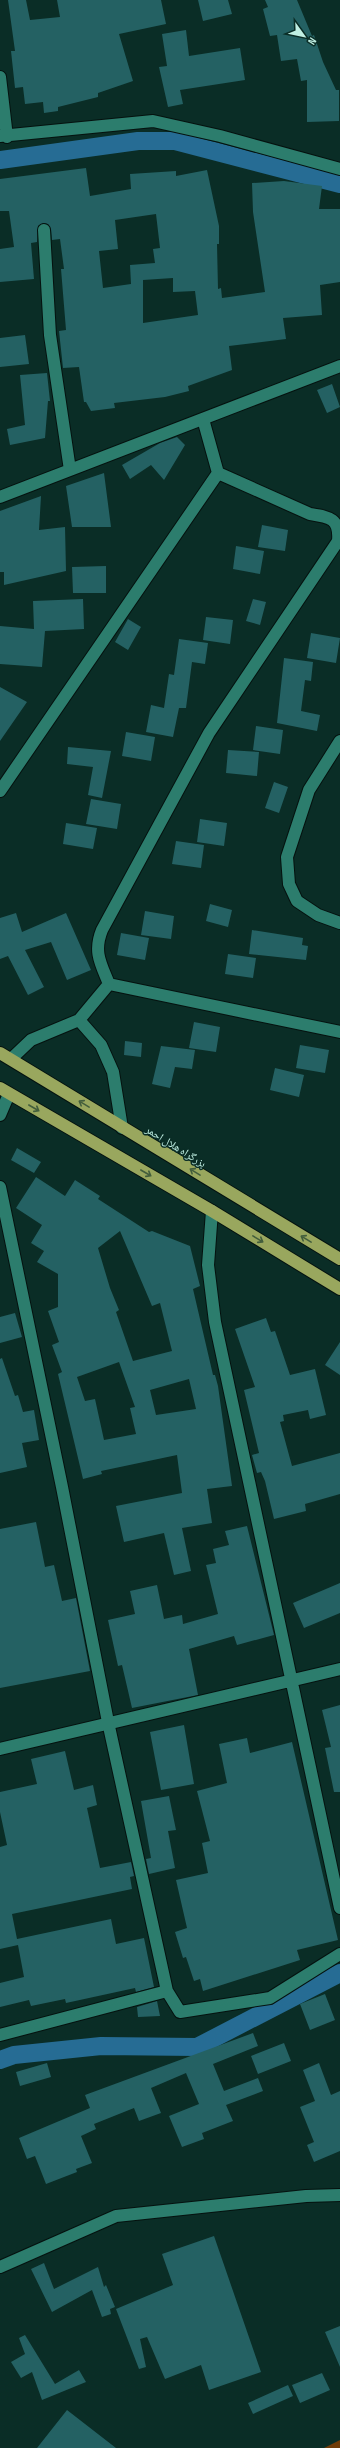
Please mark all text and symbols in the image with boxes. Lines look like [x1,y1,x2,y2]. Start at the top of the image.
north arrow [284,16,324,56]
text: N [305,35,319,47]
one-way arrow [78,1100,90,1108]
one-way arrow [28,1105,40,1113]
street label: بزرگراه هلال احمر [142,1122,208,1170]
one-way arrow [189,1168,201,1176]
one-way arrow [140,1169,152,1177]
one-way arrow [252,1235,263,1243]
one-way arrow [300,1235,312,1243]

